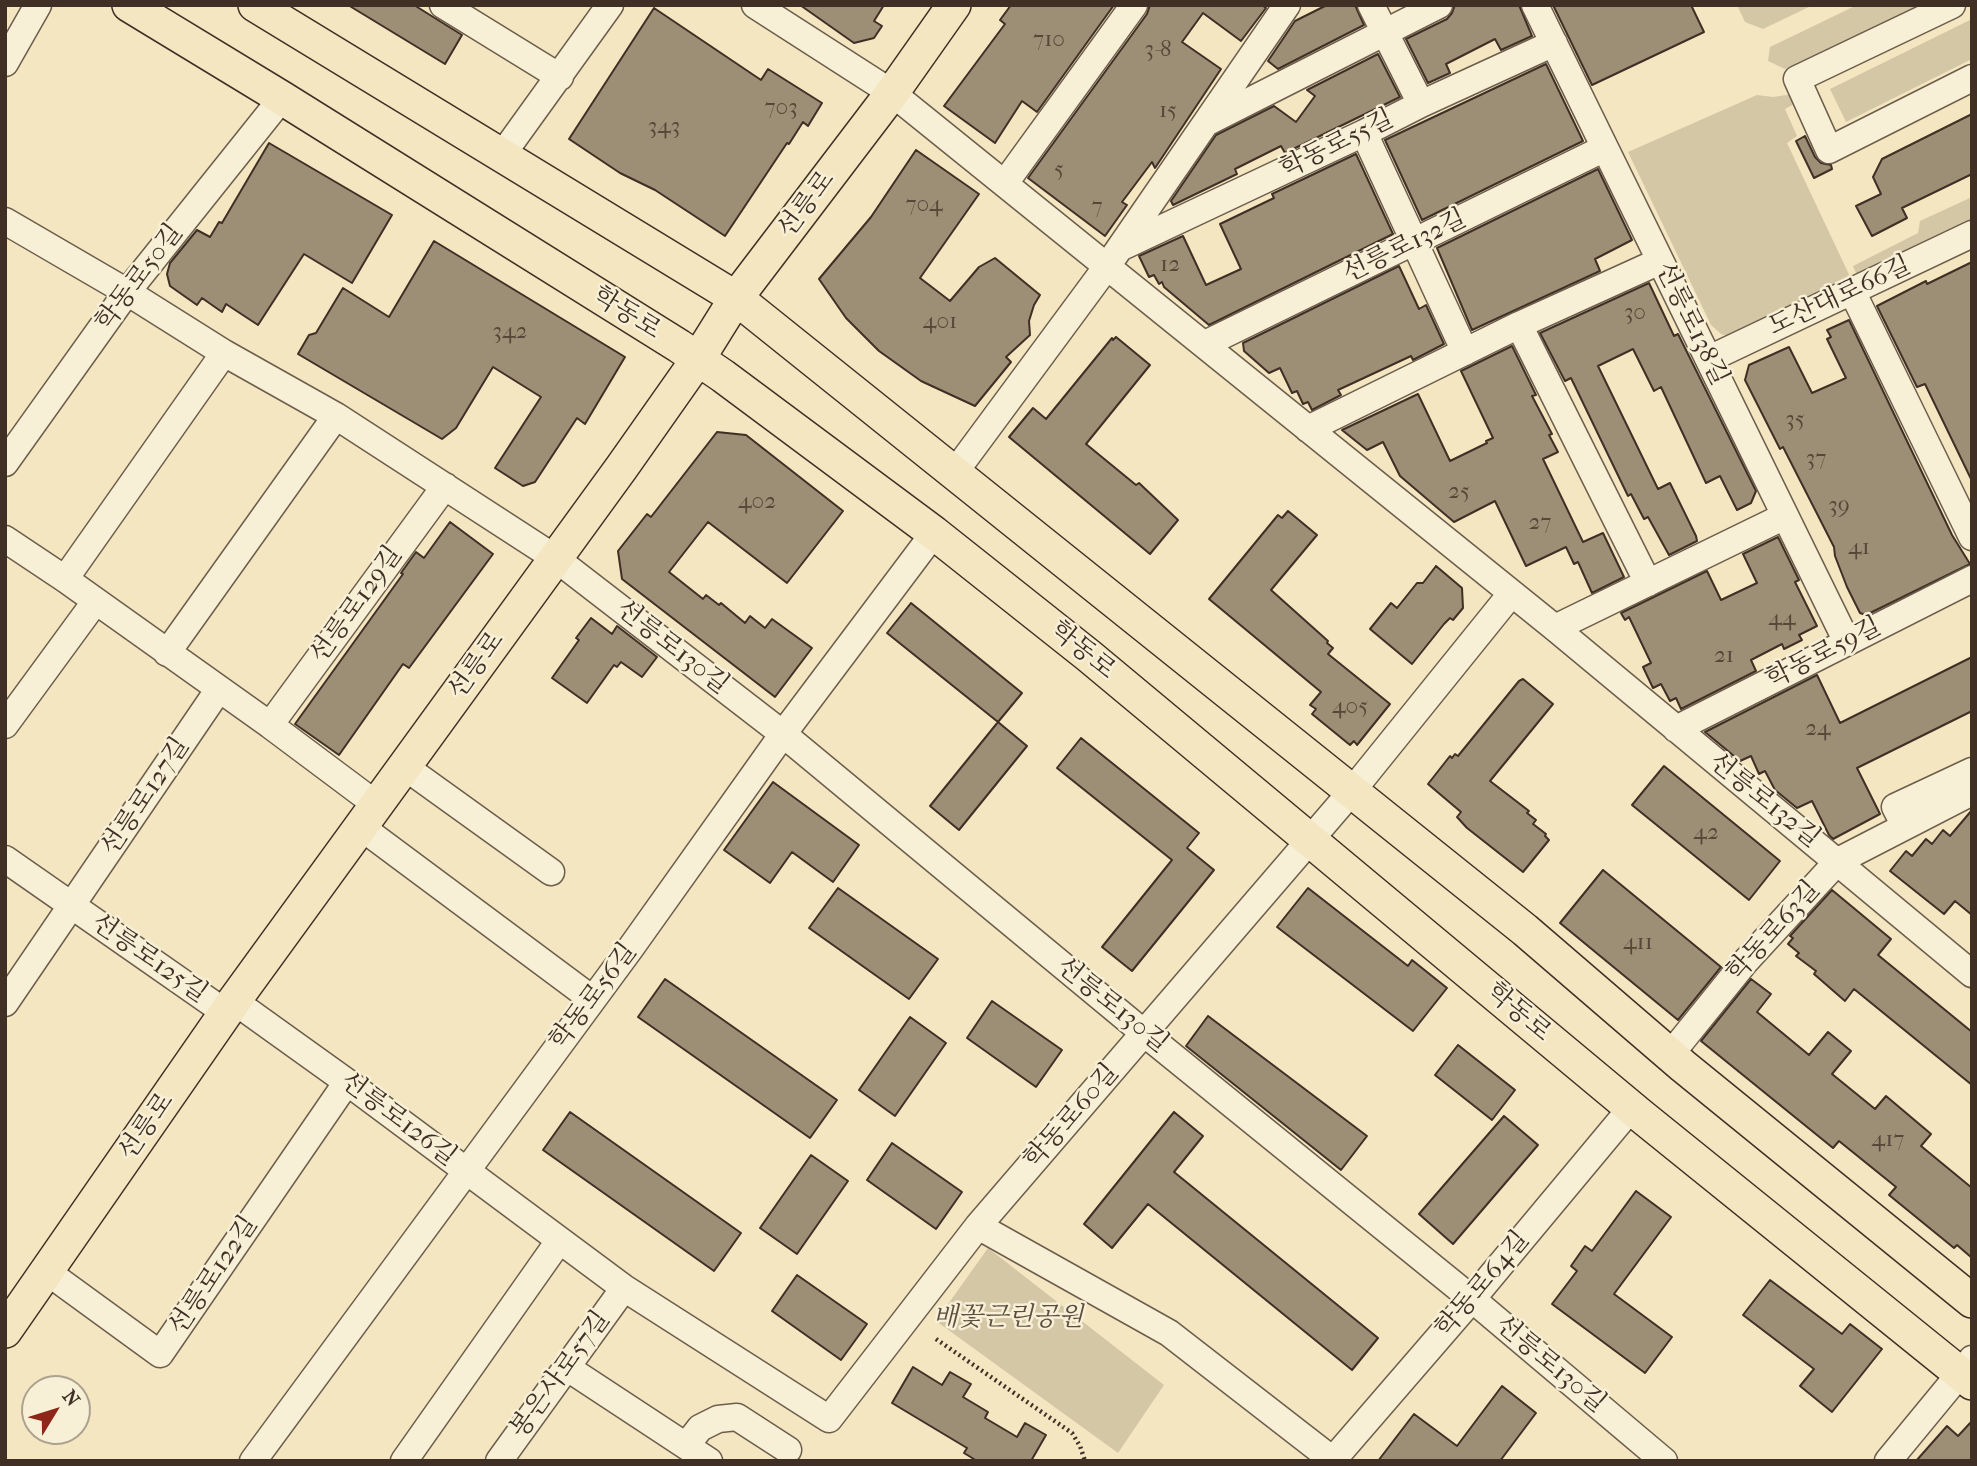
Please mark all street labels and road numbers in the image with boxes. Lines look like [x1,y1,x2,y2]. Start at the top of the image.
street label: 학동로55길 [1275,104,1399,186]
street label: 선릉로 [772,166,842,244]
street label: 선릉로132길 [1338,204,1472,290]
street label: 학동로50길 [90,218,190,338]
street label: 도산대로66길 [1764,250,1916,344]
street label: 선릉로138길 [1648,257,1734,391]
street label: 학동로 [586,281,666,347]
street label: 선릉로129길 [304,541,410,669]
street label: 선릉로130길 [609,594,735,702]
street label: 학동로59길 [1761,612,1887,696]
street label: 학동로 [1043,615,1121,687]
street label: 선릉로 [442,626,512,706]
street label: 선릉로127길 [95,732,197,862]
street label: 선릉로132길 [1702,747,1826,855]
street label: 학동로63길 [1721,875,1827,989]
street label: 선릉로125길 [85,908,213,1010]
street label: 학동로56길 [544,937,644,1057]
street label: 선릉로130길 [1050,951,1174,1061]
street label: 학동로 [1479,977,1557,1049]
street label: 학동로60길 [1018,1058,1126,1176]
street label: 선릉로126길 [334,1066,462,1174]
street label: 선릉로 [113,1087,181,1167]
street label: 선릉로122길 [163,1211,265,1341]
street label: 학동로64길 [1429,1225,1537,1345]
street label: 봉은사로57길 [504,1305,618,1445]
street label: 선릉로130길 [1488,1310,1612,1420]

